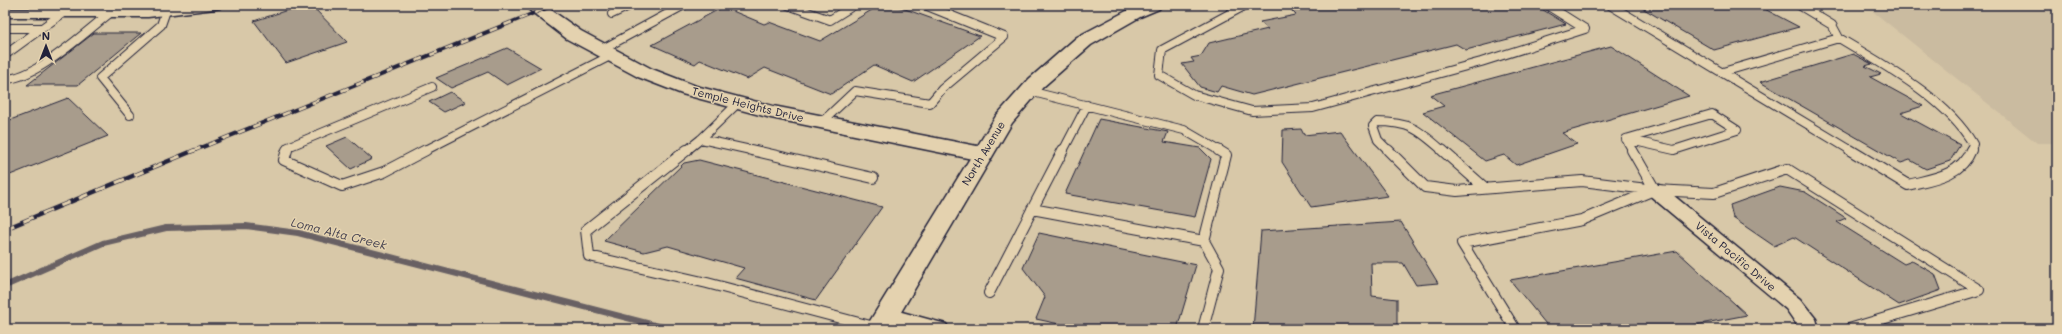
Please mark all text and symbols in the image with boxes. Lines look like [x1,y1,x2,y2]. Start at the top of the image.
north arrow [26,26,66,66]
text: N [42,28,50,43]
street label: Temple Heights Drive [690,83,806,125]
street label: North Avenue [958,118,1008,188]
water label: Loma Alta Creek [289,213,389,253]
street label: Vista Pacific Drive [1692,218,1780,294]

